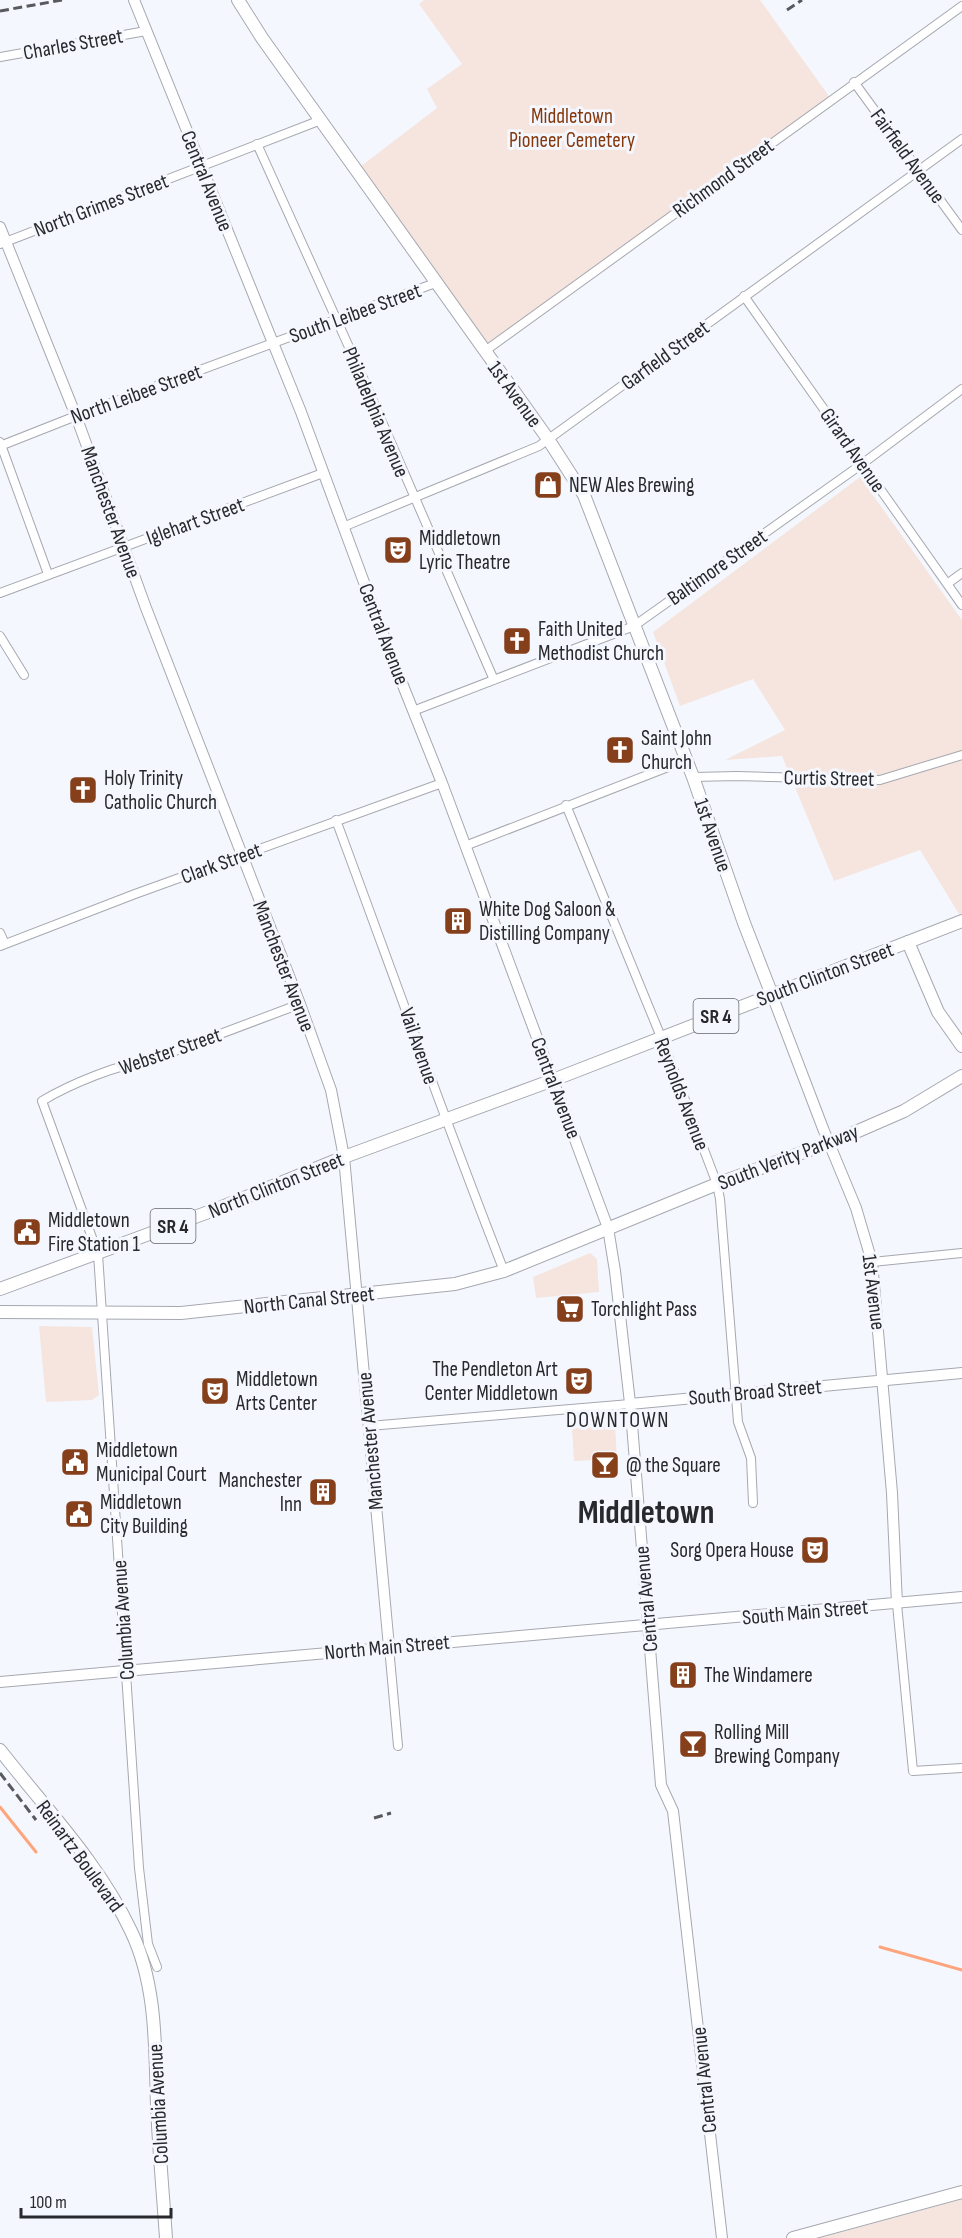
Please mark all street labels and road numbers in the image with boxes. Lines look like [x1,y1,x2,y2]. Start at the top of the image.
street label: Charles Street [21,23,125,66]
street label: Fairfield Avenue [865,104,950,208]
street label: Central Avenue [175,127,238,235]
street label: Richmond Street [668,133,779,223]
street label: North Grimes Street [30,168,172,243]
street label: South Leibee Street [286,278,424,349]
street label: Garfield Street [616,315,714,396]
street label: Philadelphia Avenue [337,343,414,481]
street label: 1st Avenue [482,356,547,432]
street label: North Leibee Street [67,359,205,430]
street label: Girard Avenue [814,403,891,497]
street label: Manchester Avenue [75,443,146,581]
street label: Iglehart Street [143,492,248,551]
street label: Baltimore Street [663,524,772,611]
street label: Central Avenue [353,580,414,688]
street label: Curtis Street [783,765,875,792]
street label: 1st Avenue [688,795,737,875]
street label: Clark Street [177,837,265,890]
street label: Manchester Avenue [247,897,320,1035]
street label: South Clinton Street [753,937,897,1012]
road number: SR 4 [694,999,738,1033]
street label: Vail Avenue [394,1005,443,1088]
street label: Webster Street [116,1022,225,1081]
street label: Central Avenue [525,1034,586,1142]
street label: Reynolds Avenue [649,1034,714,1154]
street label: South Verity Parkway [714,1119,862,1196]
street label: North Clinton Street [205,1147,347,1224]
road number: SR 4 [150,1209,195,1243]
street label: 1st Avenue [856,1253,891,1331]
street label: North Canal Street [243,1281,375,1320]
street label: Manchester Avenue [352,1371,389,1511]
street label: South Broad Street [687,1374,823,1411]
street label: Central Avenue [629,1545,664,1653]
street label: Columbia Avenue [107,1559,140,1681]
street label: South Main Street [741,1595,869,1630]
street label: North Main Street [323,1630,451,1665]
street label: Reinartz Boulevard [31,1796,128,1917]
street label: Central Avenue [687,2026,722,2134]
street label: Columbia Avenue [143,2043,174,2165]

